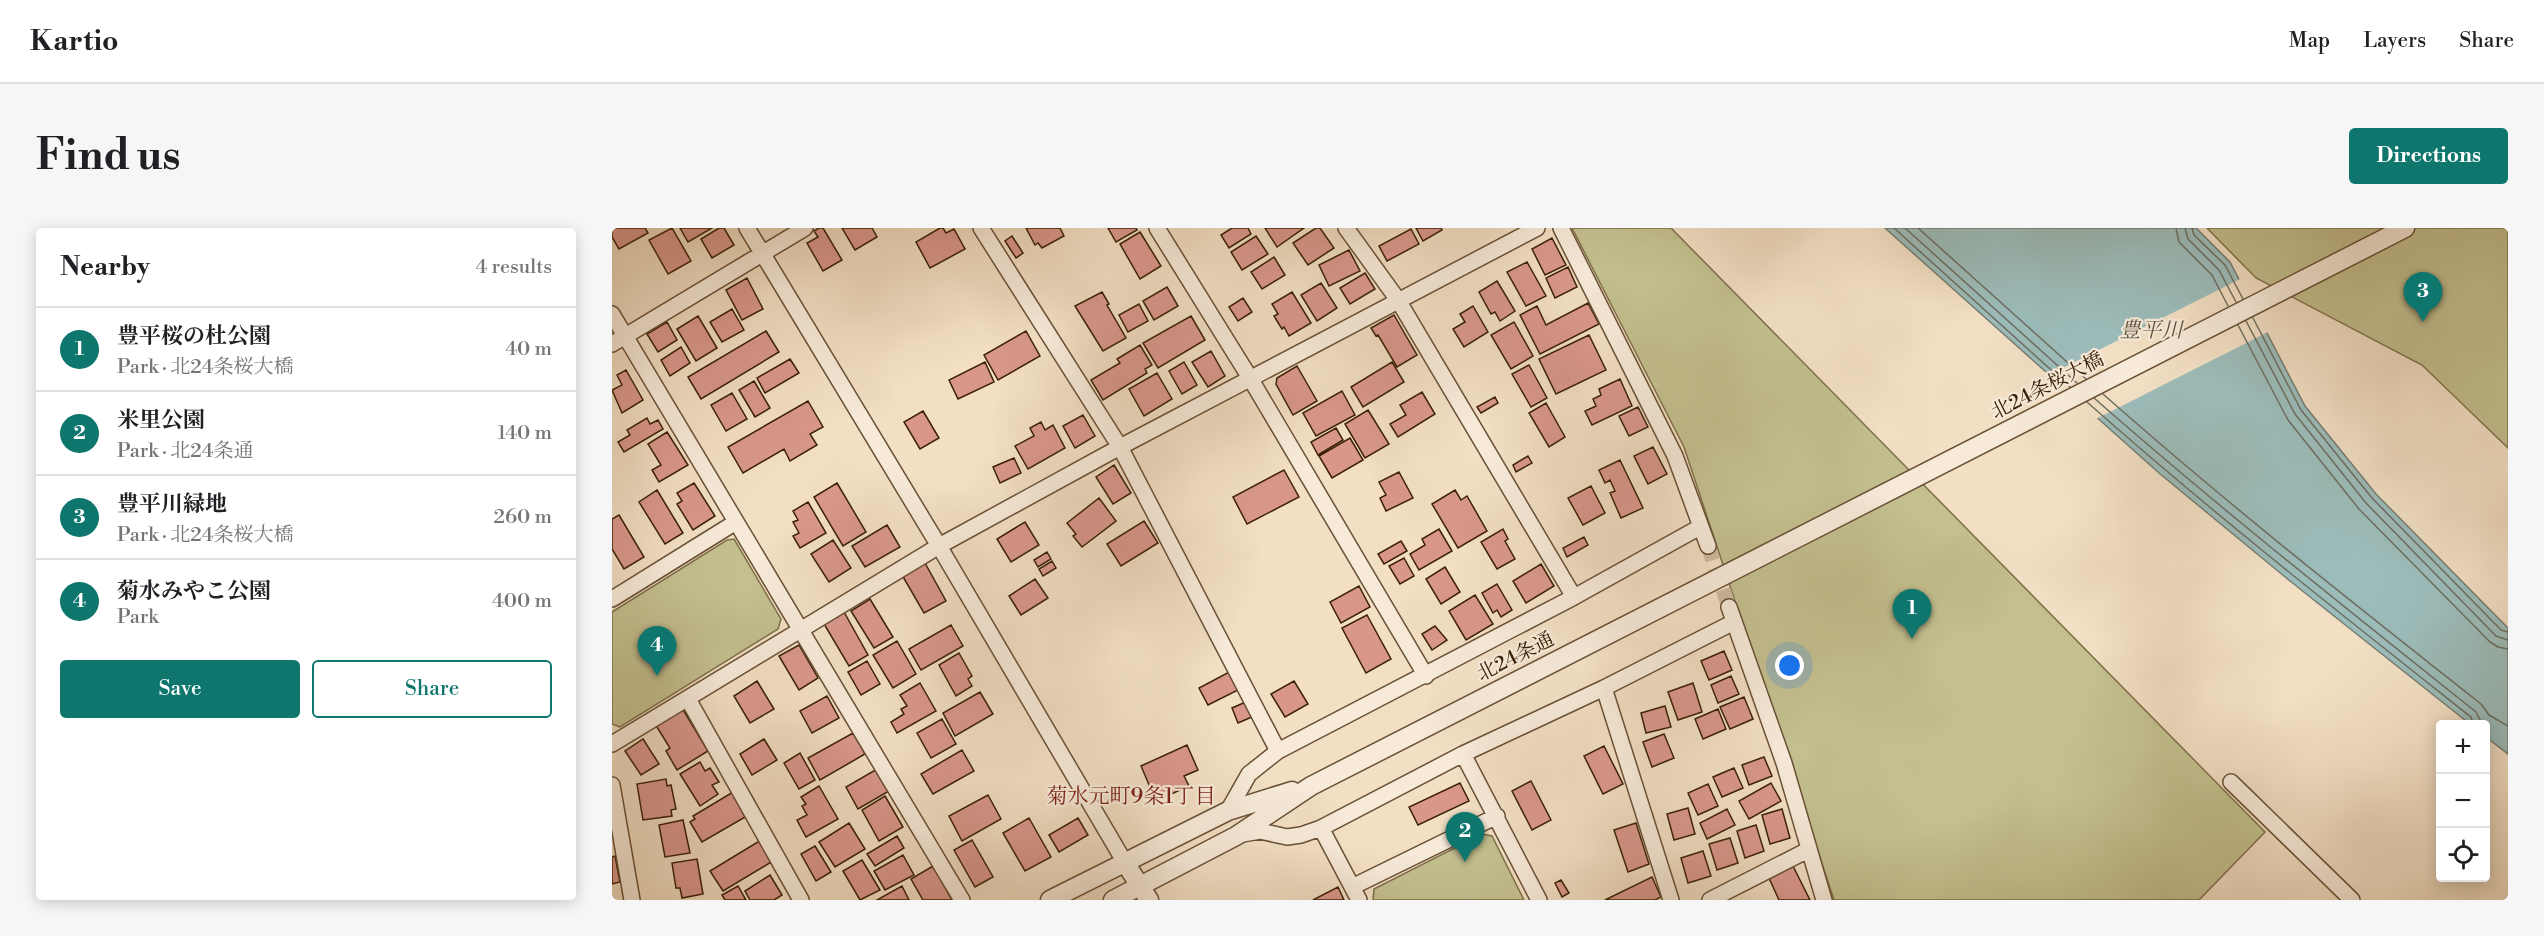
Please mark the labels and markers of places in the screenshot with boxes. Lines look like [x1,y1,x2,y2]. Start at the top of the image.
pin: 3 [2404,272,2442,322]
pin: 1 [1892,590,1932,639]
pin: 4 [638,626,676,676]
pin: 2 [1446,812,1484,862]

